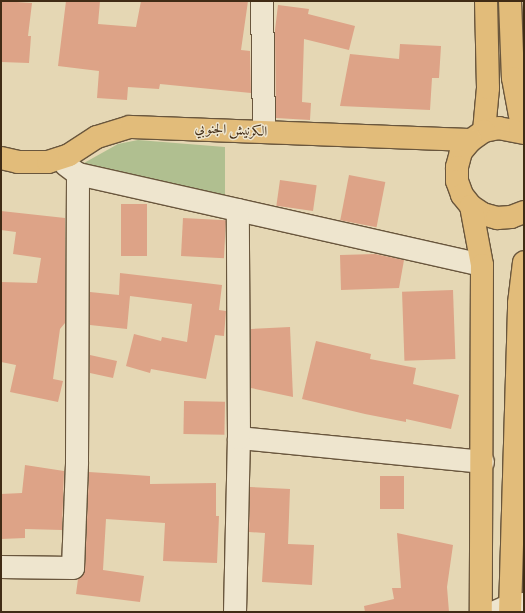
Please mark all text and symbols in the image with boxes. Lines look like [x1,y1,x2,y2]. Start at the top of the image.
street label: الكرنيش الجنوبي [194,120,268,140]

